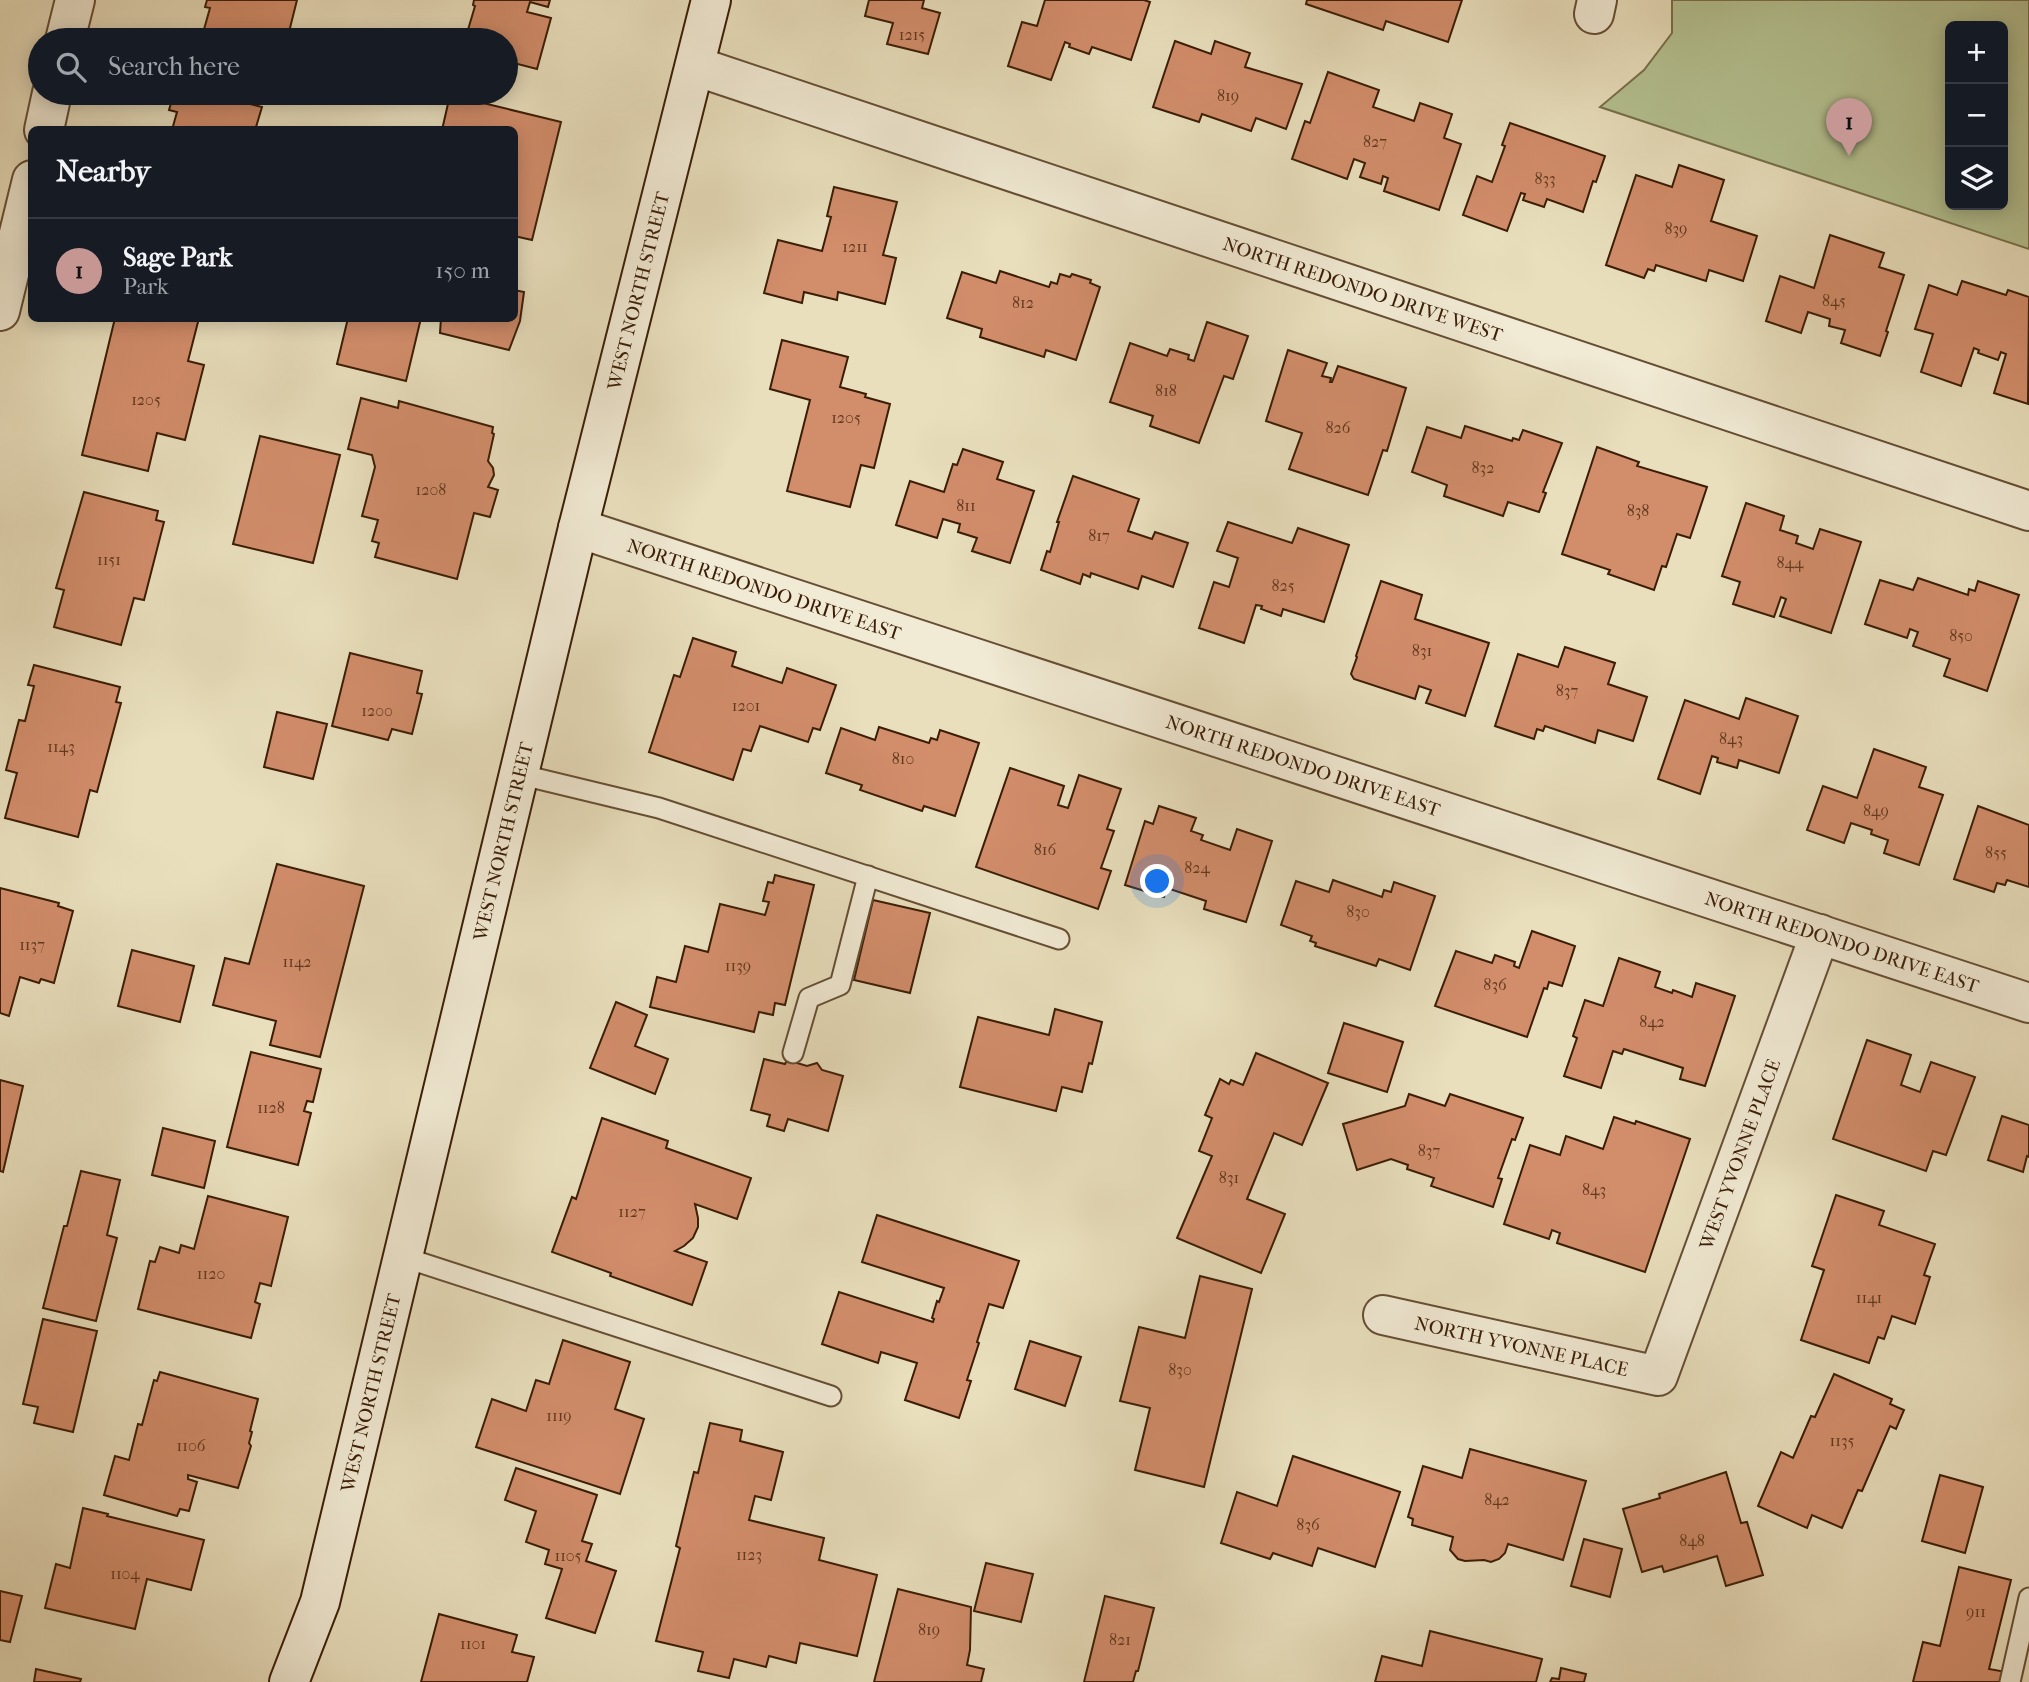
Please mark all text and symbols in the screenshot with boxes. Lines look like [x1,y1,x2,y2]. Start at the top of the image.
map controls [1945,21,2008,210]
button: + [1945,21,2008,84]
house number: 1215 [899,25,925,44]
search box [28,28,518,105]
icon: search [52,48,90,86]
text: Search here [108,51,240,82]
button: − [1945,84,2008,147]
house number: 819 [1217,86,1239,105]
pin: 1 [1826,98,1872,156]
house number: 827 [1363,132,1387,151]
button: layers [1945,147,2008,210]
text: Nearby [56,154,151,189]
house number: 833 [1534,169,1556,188]
street label: WEST NORTH STREET [603,189,674,393]
house number: 839 [1665,219,1688,238]
street label: NORTH REDONDO DRIVE WEST [1220,233,1505,347]
house number: 1211 [842,237,868,256]
text: Sage Park [123,242,232,273]
text: 1 [75,257,83,284]
text: 150 m [435,257,490,284]
text: Park [123,273,169,300]
house number: 845 [1822,291,1846,310]
house number: 812 [1012,293,1034,312]
house number: 818 [1155,381,1177,400]
house number: 1205 [131,390,161,409]
house number: 1205 [831,408,861,427]
house number: 826 [1326,418,1351,437]
house number: 832 [1472,458,1494,477]
house number: 1208 [416,480,446,499]
house number: 811 [956,496,976,515]
house number: 838 [1627,501,1649,520]
house number: 817 [1088,526,1110,545]
street label: NORTH REDONDO DRIVE EAST [624,535,904,645]
house number: 1151 [97,550,121,569]
house number: 844 [1777,553,1804,572]
house number: 825 [1271,576,1295,595]
house number: 850 [1949,626,1973,645]
house number: 831 [1412,641,1432,660]
house number: 837 [1556,681,1578,700]
house number: 1201 [732,696,760,715]
house number: 1200 [361,701,393,720]
street label: NORTH REDONDO DRIVE EAST [1163,711,1443,822]
house number: 843 [1719,729,1743,748]
house number: 1143 [47,737,75,756]
street label: WEST NORTH STREET [469,740,538,944]
house number: 810 [892,749,914,768]
house number: 849 [1863,801,1889,820]
house number: 816 [1034,840,1057,859]
house number: 855 [1985,843,2007,862]
house number: 824 [1184,858,1210,877]
your location [1140,864,1174,898]
street label: NORTH REDONDO DRIVE EAST [1702,888,1982,998]
house number: 830 [1346,902,1370,921]
house number: 1137 [19,935,45,954]
house number: 1142 [282,952,312,971]
house number: 1139 [725,956,751,975]
house number: 836 [1483,975,1507,994]
house number: 842 [1639,1012,1665,1031]
street label: WEST YVONNE PLACE [1695,1056,1785,1254]
house number: 1128 [257,1098,285,1117]
house number: 837 [1418,1141,1440,1160]
house number: 831 [1219,1168,1239,1187]
house number: 843 [1582,1180,1606,1199]
house number: 1127 [618,1202,646,1221]
house number: 1120 [197,1264,225,1283]
house number: 1141 [1856,1288,1882,1307]
street label: WEST NORTH STREET [337,1291,406,1495]
street label: NORTH YVONNE PLACE [1413,1312,1631,1381]
house number: 830 [1168,1360,1192,1379]
house number: 1119 [546,1406,572,1425]
house number: 1135 [1830,1431,1855,1450]
house number: 1106 [177,1436,206,1455]
house number: 842 [1484,1490,1510,1509]
house number: 836 [1296,1515,1320,1534]
house number: 848 [1679,1531,1705,1550]
house number: 1123 [736,1545,762,1564]
house number: 1105 [554,1546,582,1565]
house number: 1104 [110,1564,140,1583]
house number: 911 [1966,1602,1986,1621]
house number: 819 [918,1620,940,1639]
house number: 821 [1109,1630,1131,1649]
house number: 1101 [460,1634,486,1653]

